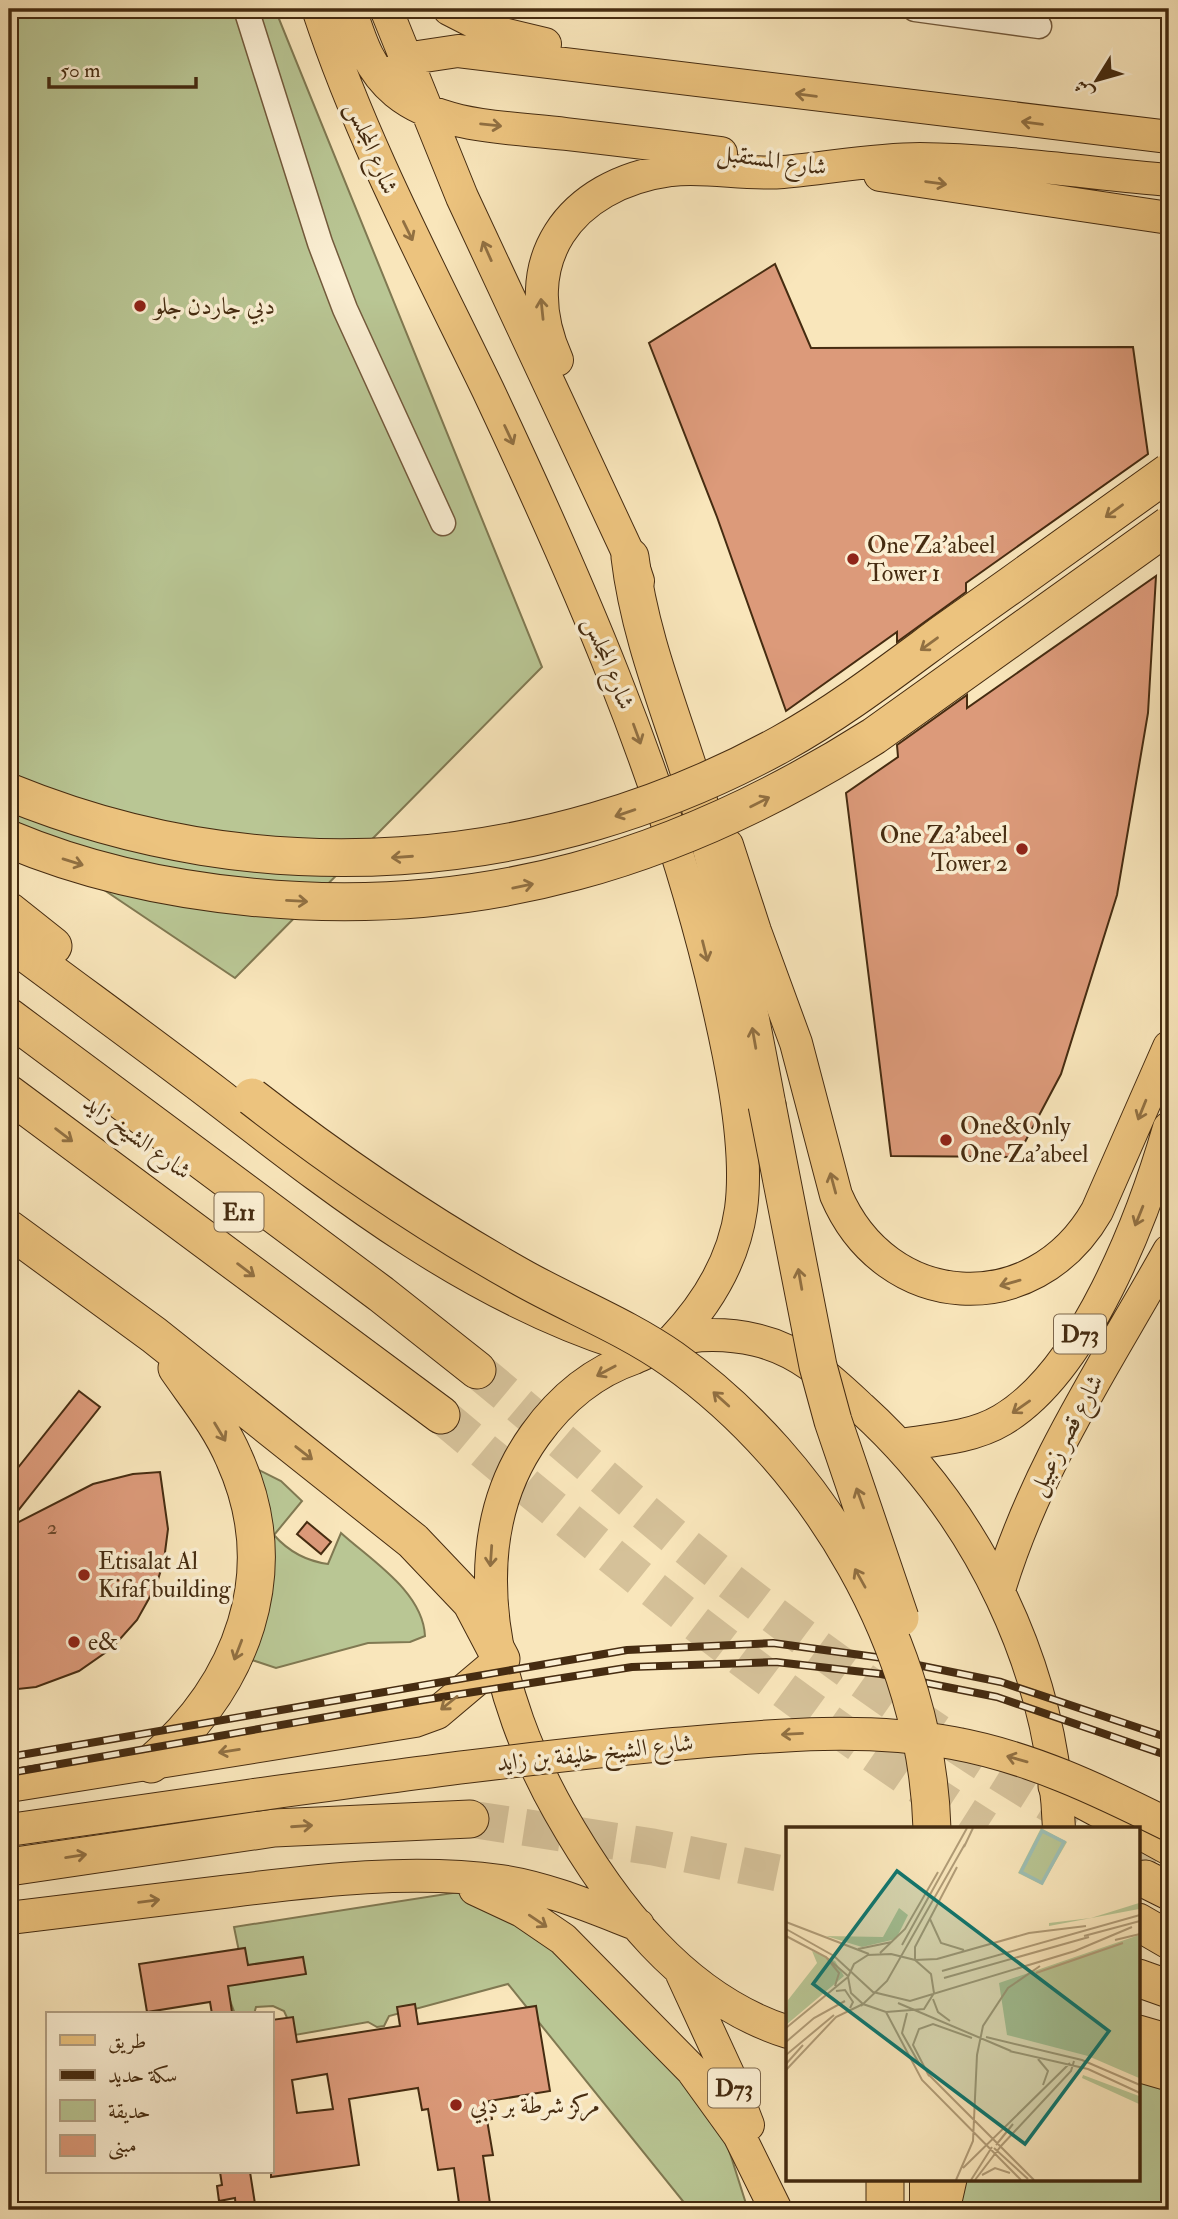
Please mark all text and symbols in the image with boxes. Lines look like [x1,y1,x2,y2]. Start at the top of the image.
scale bar [49,46,196,90]
north arrow [1062,46,1132,116]
text: 50 m [60,57,101,84]
text: ش [1069,75,1099,104]
one-way arrow [795,88,818,101]
street label: شارع المجلس [335,97,405,201]
one-way arrow [1021,116,1044,129]
one-way arrow [480,119,502,132]
street label: شارع المستقبل [715,137,829,187]
one-way arrow [924,177,946,190]
one-way arrow [402,220,416,241]
one-way arrow [480,241,493,262]
place label: دبي جاردن جلو [151,291,275,325]
marker: دبي جاردن جلو [132,298,148,314]
one-way arrow [535,298,548,321]
one-way arrow [503,424,516,445]
one-way arrow [1105,504,1124,519]
place label: One Za'abeel Tower 1 [867,530,995,589]
marker: One Za'abeel Tower 1 [845,551,861,567]
street label: شارع المجلس [573,612,642,716]
one-way arrow [920,637,939,651]
one-way arrow [632,723,644,745]
one-way arrow [749,795,770,809]
one-way arrow [614,808,636,820]
place label: One Za'abeel Tower 2 [880,820,1008,879]
marker: One Za'abeel Tower 2 [1014,841,1030,857]
one-way arrow [391,851,414,864]
one-way arrow [62,856,84,869]
one-way arrow [511,878,534,892]
one-way arrow [285,894,308,907]
one-way arrow [699,939,712,962]
one-way arrow [747,1027,761,1050]
street label: شارع الشيخ زايد [74,1087,197,1191]
one-way arrow [1134,1098,1147,1120]
place label: One&Only One Za'abeel [960,1111,1088,1170]
one-way arrow [54,1127,72,1142]
marker: One&Only One Za'abeel [938,1132,954,1148]
one-way arrow [825,1172,838,1194]
road number: E11 [215,1192,264,1232]
one-way arrow [1131,1204,1144,1226]
one-way arrow [236,1263,255,1278]
one-way arrow [793,1268,806,1291]
one-way arrow [999,1278,1021,1291]
road number: D73 [1054,1315,1106,1354]
one-way arrow [596,1364,617,1378]
street label: شارع قصر زعبيل [1021,1369,1114,1503]
one-way arrow [712,1391,730,1407]
one-way arrow [1012,1400,1031,1414]
one-way arrow [214,1421,228,1441]
one-way arrow [294,1446,312,1461]
one-way arrow [852,1487,865,1509]
house number: 2 [47,1514,57,1541]
one-way arrow [484,1544,497,1567]
place label: Etisalat Al Kifaf building [98,1546,232,1605]
marker: Etisalat Al Kifaf building [76,1567,92,1583]
one-way arrow [853,1568,867,1588]
place label: e& [88,1627,118,1658]
marker: e& [66,1634,82,1650]
one-way arrow [230,1639,243,1661]
one-way arrow [440,1696,458,1711]
street label: شارع الشيخ خليفة بن زايد [495,1727,695,1784]
one-way arrow [781,1728,804,1741]
one-way arrow [218,1745,240,1758]
one-way arrow [1006,1751,1028,1764]
one-way arrow [290,1820,313,1833]
inset map [786,1827,1140,2180]
one-way arrow [64,1849,87,1862]
one-way arrow [138,1894,160,1907]
one-way arrow [527,1914,547,1928]
legend [46,2012,273,2174]
text: طريق [108,2028,146,2055]
text: سكة حديد [108,2062,177,2089]
road number: D73 [708,2068,760,2108]
place label: مركز شرطة بر دبي [470,2090,600,2124]
marker: مركز شرطة بر دبي [448,2097,464,2113]
text: حديقة [108,2098,151,2125]
text: مبنى [108,2132,137,2160]

